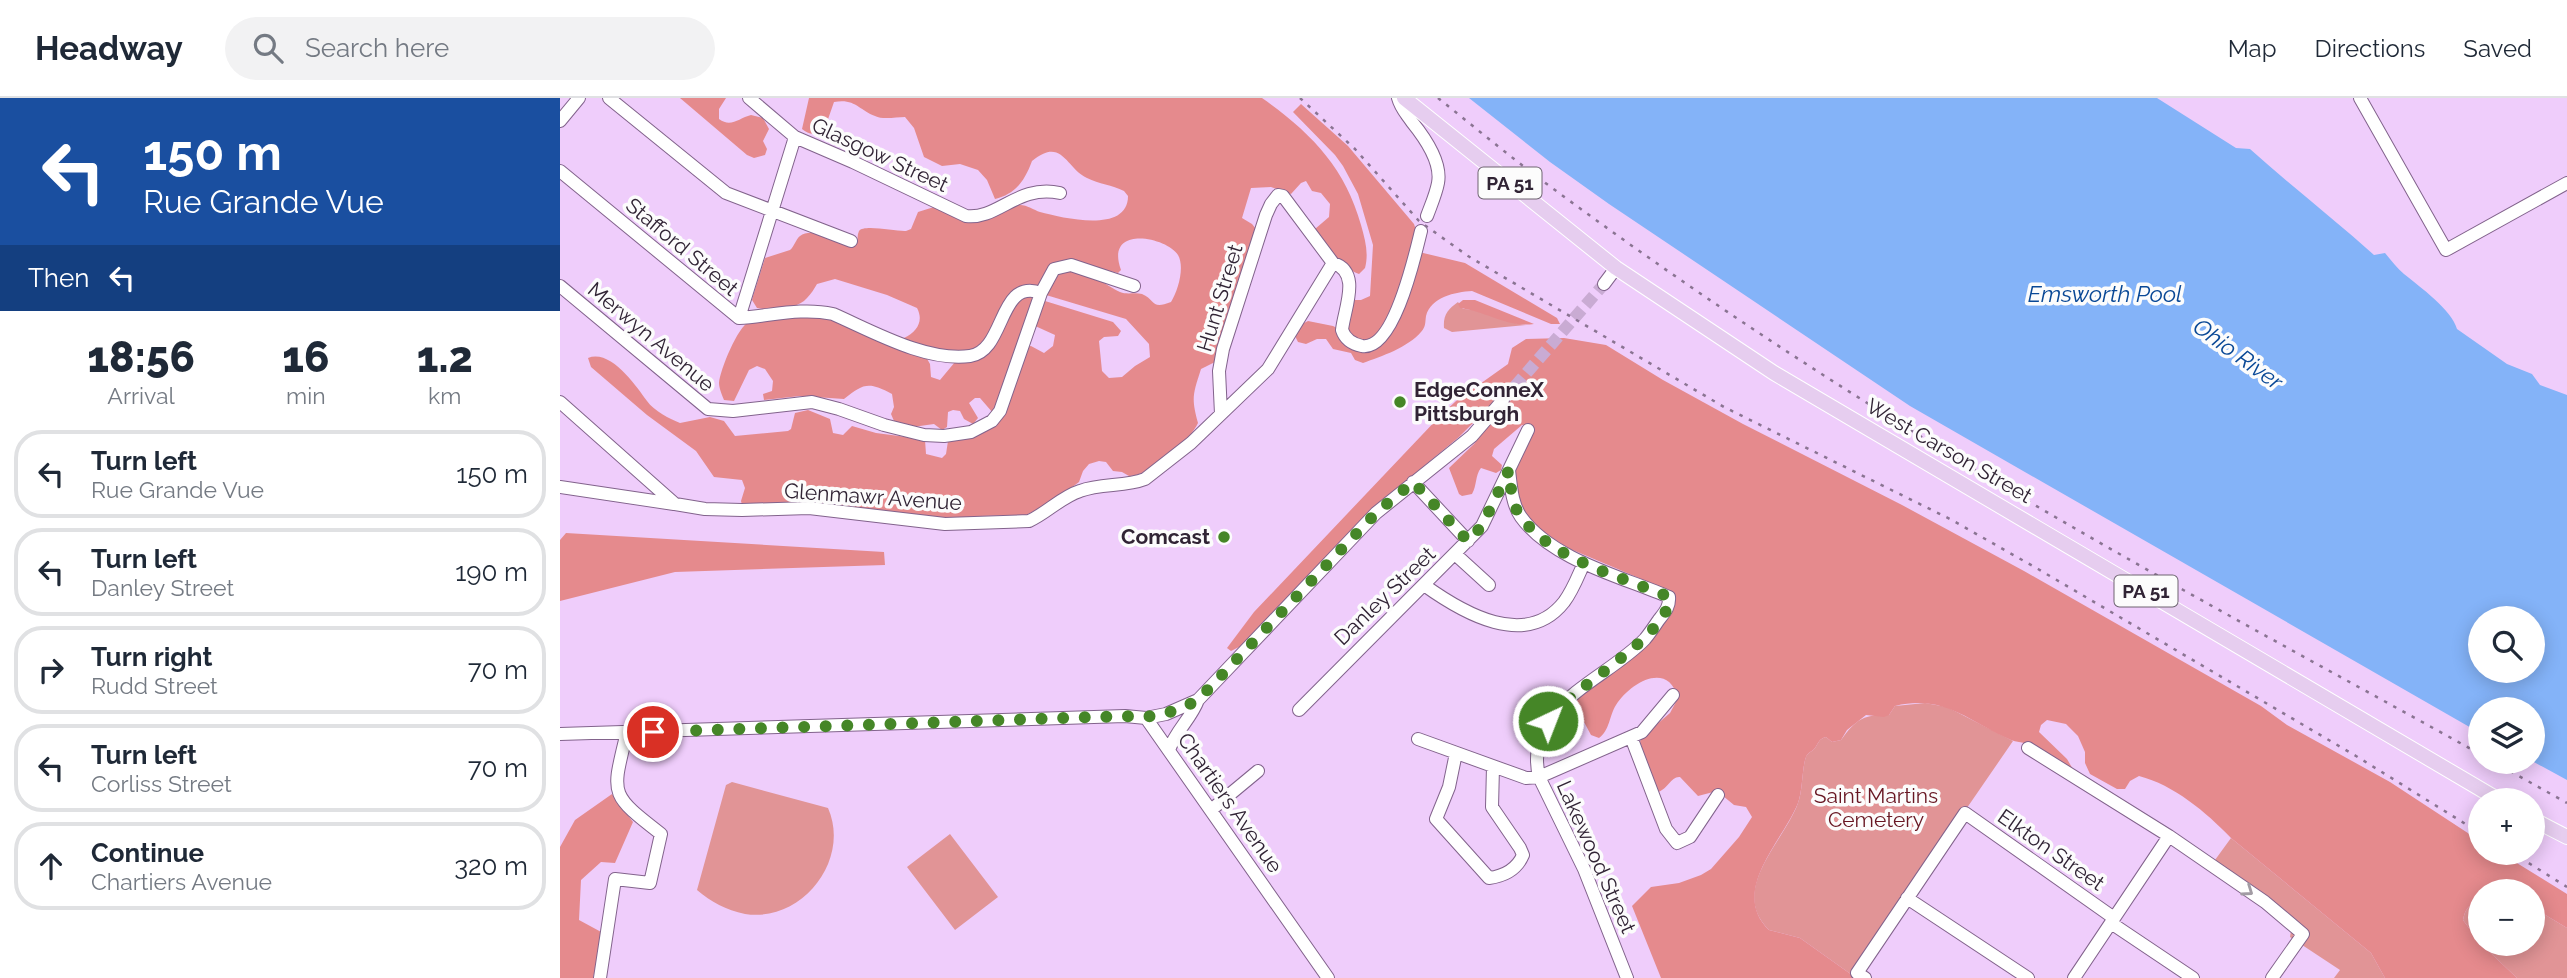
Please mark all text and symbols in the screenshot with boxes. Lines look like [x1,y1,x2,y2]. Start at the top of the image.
search box [225,17,715,80]
text: Headway [35,29,183,68]
icon: search [249,29,287,67]
text: Search here [305,33,449,63]
text: Map [2228,34,2277,63]
text: Directions [2315,34,2425,63]
text: Saved [2463,34,2532,63]
street label: Glasgow Street [808,112,952,197]
text: 150 m [143,124,282,181]
icon: left [28,126,119,217]
road number: PA 51 [1478,167,1542,198]
text: Rue Grande Vue [143,183,384,220]
street label: Stafford Street [621,192,744,301]
street label: Hunt Street [1191,241,1248,354]
icon: left [103,259,141,297]
text: Then [28,263,89,293]
street label: Merwyn Avenue [583,277,720,397]
water label: Emsworth Pool [2028,280,2182,307]
water label: Ohio River [2188,312,2289,396]
text: 18:56 [87,333,195,382]
text: 16 [282,333,329,382]
text: 1.2 [417,333,473,382]
place label: EdgeConneX Pittsburgh [1414,377,1544,426]
text: Arrival [107,382,175,409]
text: min [286,382,326,409]
text: km [428,382,461,409]
street label: West Carson Street [1862,393,2037,508]
marker: EdgeConneX Pittsburgh [1392,394,1408,410]
text: Turn left [91,446,197,476]
icon: left [32,455,70,493]
text: 150 m [456,459,528,489]
text: Rue Grande Vue [91,476,264,503]
street label: Glenmawr Avenue [783,478,963,515]
place label: Comcast [1121,524,1210,549]
marker: Comcast [1216,529,1232,545]
street label: Danley Street [1329,541,1440,650]
text: Turn left [91,544,197,574]
icon: left [32,553,70,591]
text: 190 m [455,557,528,587]
text: Danley Street [91,574,234,601]
road number: PA 51 [2114,576,2178,606]
map controls [2468,606,2545,956]
button: search [2468,606,2545,683]
text: Turn right [91,642,212,672]
icon: right [32,651,70,689]
text: 70 m [468,655,528,685]
text: Rudd Street [91,672,218,699]
position arrow [1511,684,1585,758]
button: layers [2468,697,2545,774]
pin [623,702,683,762]
icon: arrive [634,713,672,751]
street label: Chartiers Avenue [1173,728,1288,878]
text: Turn left [91,740,197,770]
icon: left [32,749,70,787]
text: 70 m [468,753,528,783]
text: Corliss Street [91,770,232,797]
street label: Lakewood Street [1552,777,1641,937]
park label: Saint Martins Cemetery [1814,783,1938,832]
button: + [2468,788,2545,865]
street label: Elkton Street [1993,804,2110,896]
text: Continue [91,838,204,868]
icon: ahead [32,847,70,885]
text: 320 m [454,851,528,881]
text: Chartiers Avenue [91,868,272,895]
button: − [2468,879,2545,956]
one-way arrow [2241,883,2254,896]

